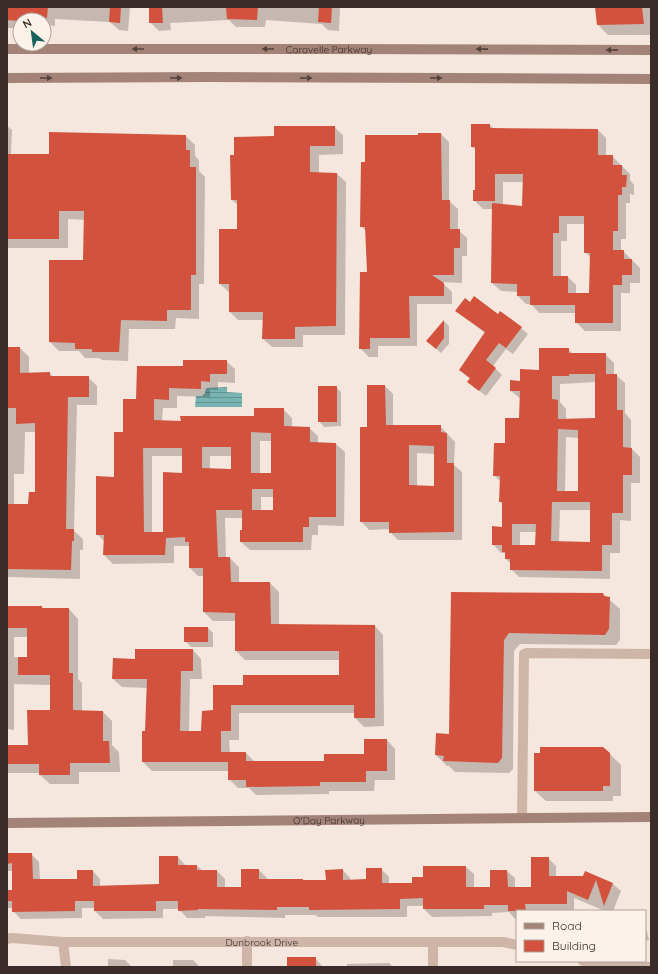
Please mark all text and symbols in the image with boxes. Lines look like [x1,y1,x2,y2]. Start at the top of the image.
north arrow [12,12,52,52]
text: N [20,15,34,31]
street label: Caravelle Parkway [286,43,372,56]
one-way arrow [131,46,144,52]
one-way arrow [261,46,274,52]
one-way arrow [475,46,488,52]
one-way arrow [605,47,618,53]
one-way arrow [40,75,53,81]
one-way arrow [170,75,183,81]
one-way arrow [300,75,313,81]
one-way arrow [430,75,443,81]
street label: O'Day Parkway [293,813,365,827]
legend [516,910,646,962]
text: Road [552,918,582,933]
street label: Dunbrook Drive [225,936,298,949]
text: Building [552,938,596,953]

